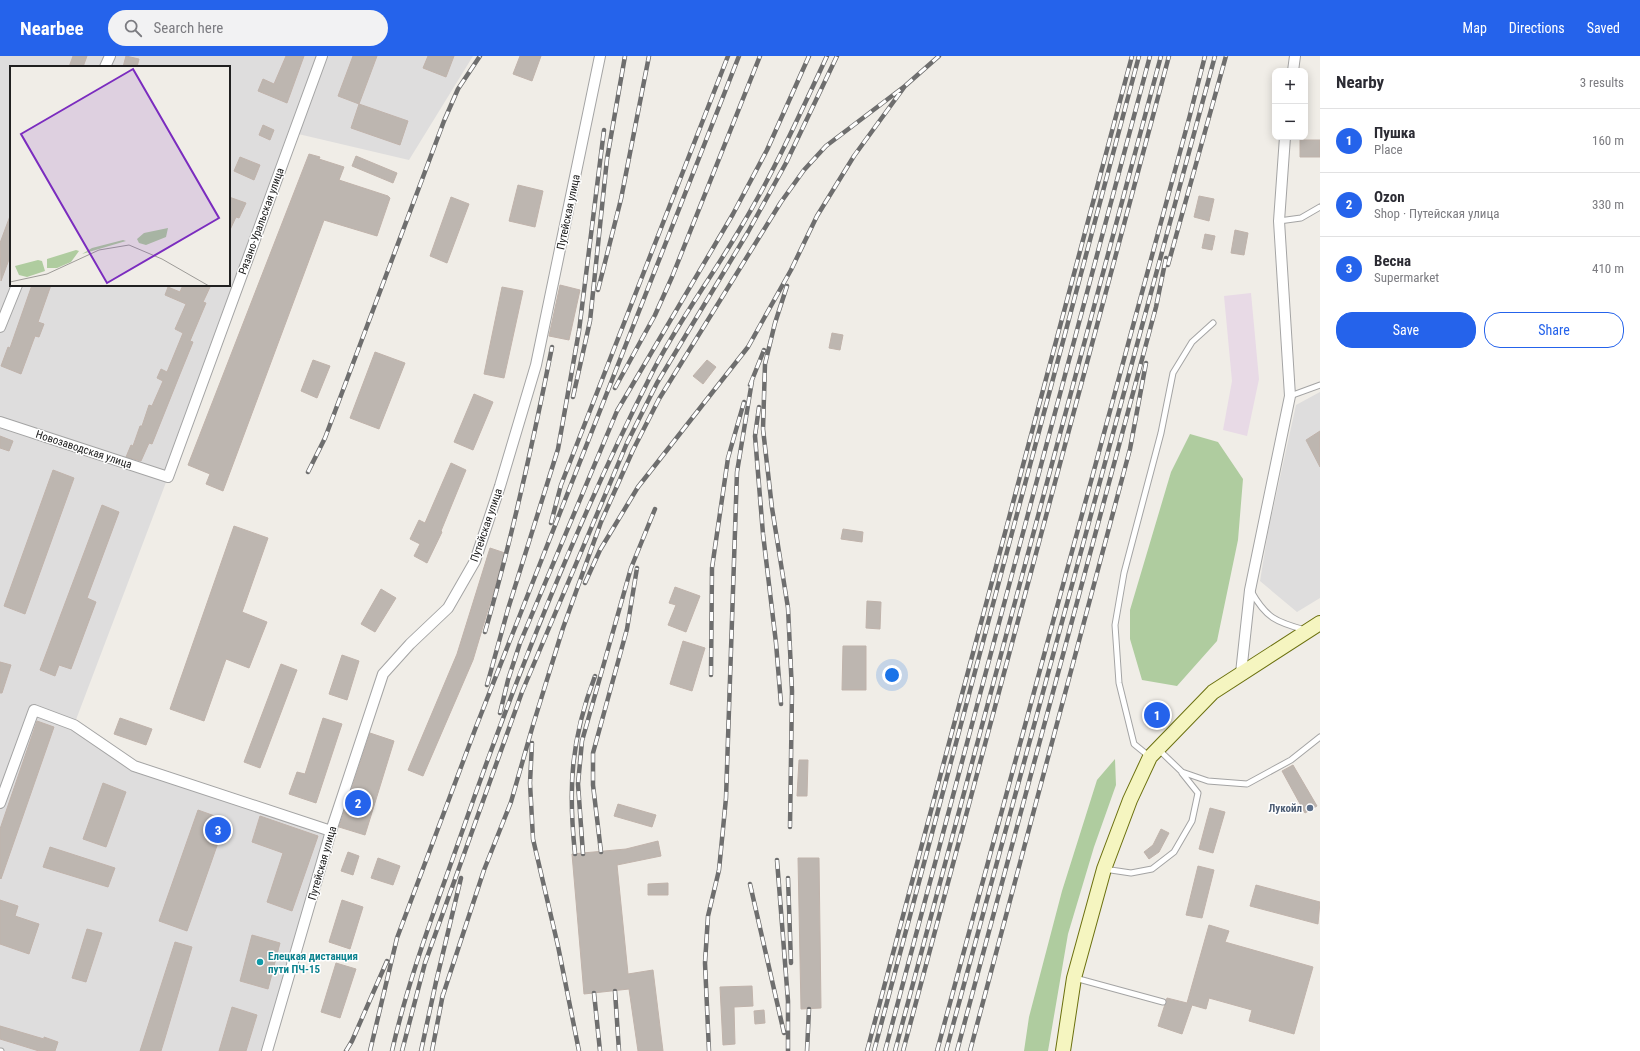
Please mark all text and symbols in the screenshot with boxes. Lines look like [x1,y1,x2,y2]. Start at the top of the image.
search box [108,10,388,46]
text: Nearbee [20,17,84,40]
icon: search [122,17,144,39]
text: Search here [154,19,223,37]
text: Map [1463,20,1487,36]
text: Directions [1509,20,1565,36]
text: Saved [1587,20,1620,36]
inset map [10,66,230,286]
map controls [1272,68,1308,140]
button: + [1272,68,1308,104]
text: Nearby [1336,72,1384,92]
text: 3 results [1580,75,1624,90]
button: − [1272,104,1308,140]
text: Пушка [1374,124,1415,142]
text: 1 [1346,133,1352,148]
text: 160 m [1592,133,1624,148]
text: Place [1374,142,1403,157]
street label: Рязано-Уральская улица [236,166,287,276]
street label: Путейская улица [554,173,583,251]
text: Ozon [1374,188,1405,206]
text: 2 [1346,197,1352,212]
text: 330 m [1592,197,1624,212]
text: Shop · Путейская улица [1374,206,1500,221]
text: Весна [1374,252,1411,270]
text: 3 [1346,261,1352,276]
text: 410 m [1592,261,1624,276]
text: Supermarket [1374,270,1439,285]
button: Save [1336,312,1476,348]
button: Share [1484,312,1624,348]
street label: Новозаводская улица [34,428,134,471]
street label: Путейская улица [468,487,505,563]
your location [882,665,902,685]
pin: 1 [1144,700,1170,730]
pin: 2 [345,788,371,818]
place label: Лукойл [1269,802,1302,815]
marker: Лукойл [1305,803,1315,813]
pin: 3 [205,815,231,845]
street label: Путейская улица [306,825,339,902]
place label: Елецкая дистанция пути ПЧ-15 [268,950,358,976]
marker: Елецкая дистанция пути ПЧ-15 [255,957,265,967]

